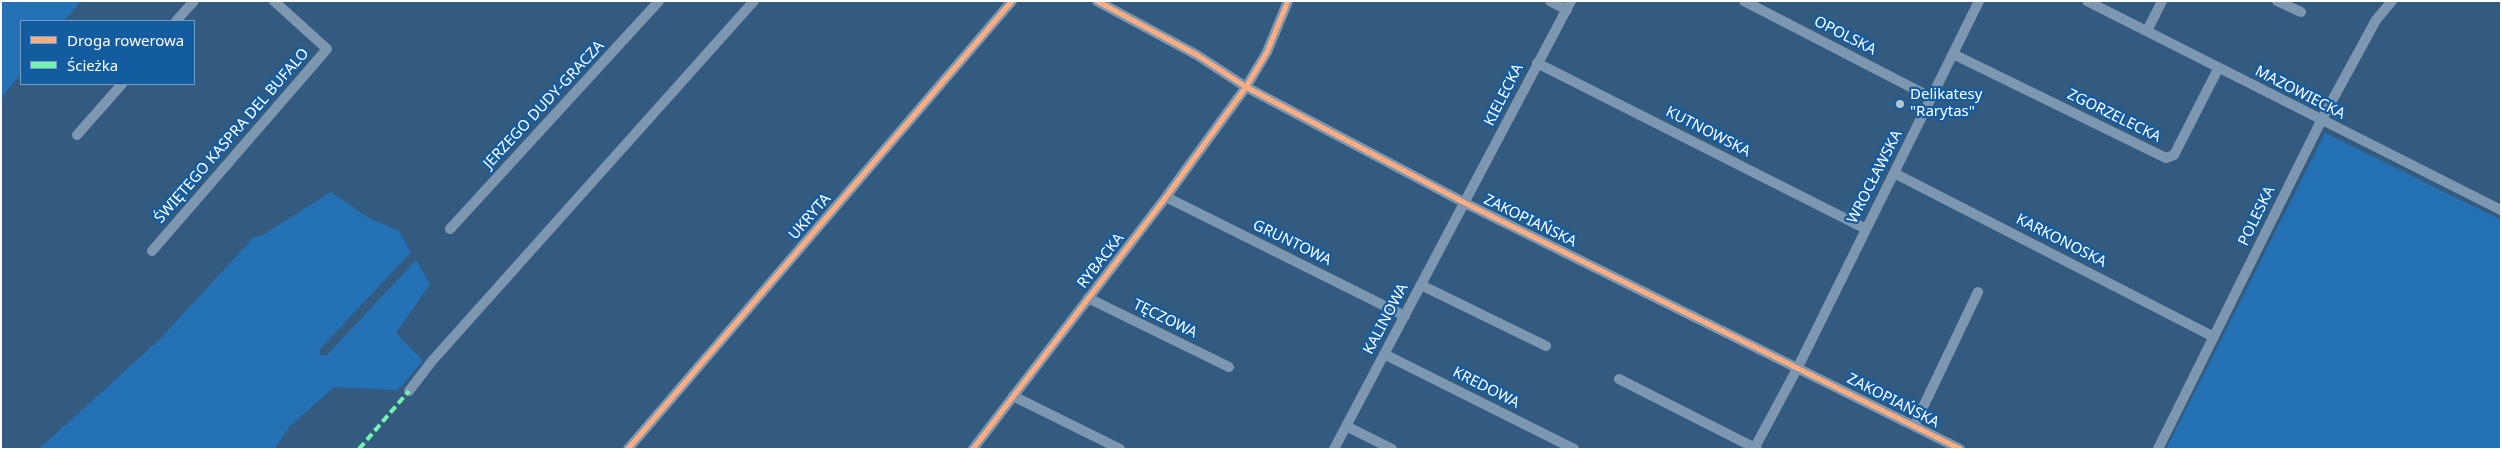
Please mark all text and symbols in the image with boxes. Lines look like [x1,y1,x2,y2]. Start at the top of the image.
street label: OPOLSKA [1811,13,1879,59]
legend [20,20,195,85]
text: Droga rowerowa [67,30,184,50]
street label: JERZEGO DUDY-GRACZA [480,37,608,173]
street label: ŚWIĘTEGO KASPRA DEL BUFALO [151,45,313,227]
text: Ścieżka [67,55,118,75]
street label: KIELECKA [1481,61,1527,129]
street label: MAZOWIECKA [2252,63,2348,123]
place label: Delikatesy "Rarytas" [1910,86,1982,121]
street label: ZGORZELECKA [2064,86,2164,146]
marker: Delikatesy "Rarytas" [1894,98,1906,110]
street label: KUTNOWSKA [1663,103,1753,161]
street label: WROCŁAWSKA [1844,127,1906,227]
street label: POLESKA [2235,183,2279,249]
street label: UKRYTA [785,190,835,244]
street label: ZAKOPIAŃSKA [1481,191,1579,251]
street label: KARKONOSKA [2013,210,2109,272]
street label: GRUNTOWA [1250,216,1334,270]
street label: RYBACKA [1074,230,1128,292]
street label: KALINOWA [1360,280,1412,358]
street label: TĘCZOWA [1130,296,1200,342]
street label: KREDOWA [1450,364,1522,412]
street label: ZAKOPIAŃSKA [1844,370,1942,432]

